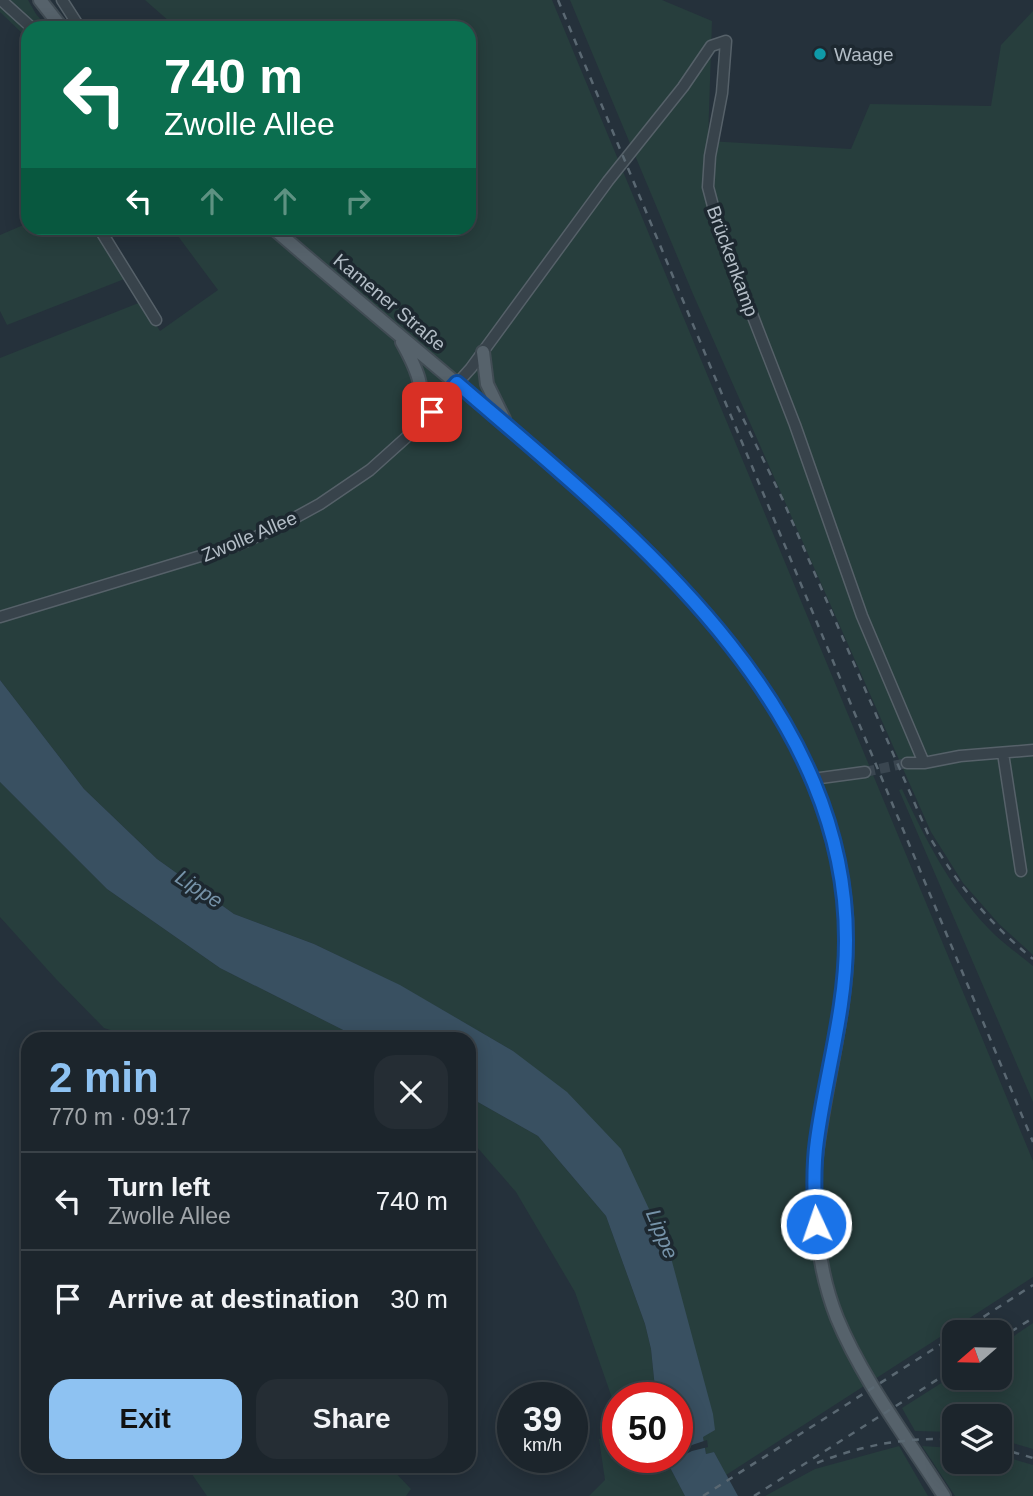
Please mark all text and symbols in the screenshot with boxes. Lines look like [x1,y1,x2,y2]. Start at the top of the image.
place label: Waage [834,44,894,65]
marker: Waage [812,46,828,62]
icon: left [49,49,140,140]
text: 740 m [164,49,303,103]
text: Zwolle Allee [164,106,335,142]
icon: left [120,182,158,220]
icon: ahead [193,182,231,220]
icon: ahead [266,182,304,220]
icon: right [339,182,377,220]
street label: Brückenkamp [703,203,762,319]
street label: Kamener Straße [330,250,450,355]
pin [402,382,462,442]
icon: arrive [413,393,451,431]
street label: Zwolle Allee [198,507,300,566]
water label: Lippe [171,865,227,912]
text: 2 min [49,1054,159,1101]
button: close [374,1055,448,1129]
text: 770 m · 09:17 [49,1104,191,1130]
text: Turn left [108,1172,210,1202]
icon: left [49,1182,87,1220]
text: 740 m [376,1186,448,1216]
position arrow [779,1187,853,1261]
text: Zwolle Allee [108,1203,231,1229]
water label: Lippe [642,1206,683,1262]
icon: arrive [49,1280,87,1318]
text: Arrive at destination [108,1284,359,1314]
text: 30 m [390,1284,448,1314]
north arrow [942,1320,1012,1390]
map controls [942,1320,1012,1474]
button: Exit [49,1379,242,1459]
button: Share [256,1379,448,1459]
speed limit sign: 50 [602,1382,693,1473]
text: 39 [523,1399,562,1438]
button: layers [942,1404,1012,1474]
text: km/h [523,1435,562,1455]

